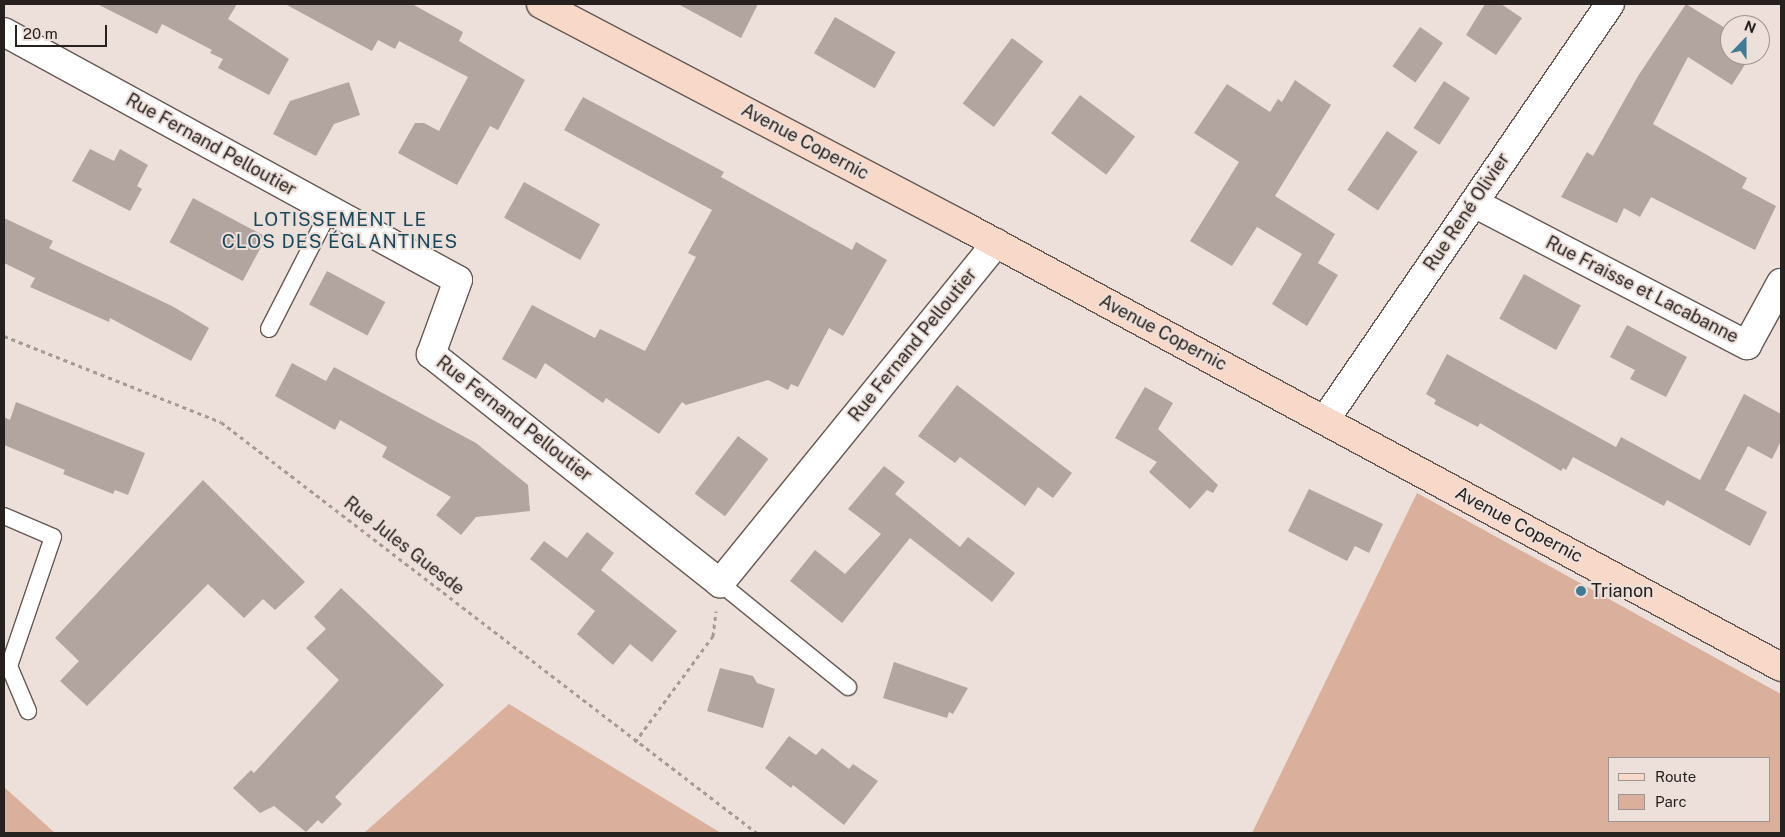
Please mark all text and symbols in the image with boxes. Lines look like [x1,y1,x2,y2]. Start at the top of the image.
scale bar [18,15,110,47]
north arrow [1720,15,1770,65]
text: N [1742,18,1758,36]
text: 20 m [23,25,58,42]
street label: Rue Fernand Pelloutier [122,89,300,201]
street label: Avenue Copernic [738,99,872,185]
street label: Rue René Olivier [1420,149,1514,275]
district label: LOTISSEMENT LE CLOS DES ÉGLANTINES [219,209,461,253]
street label: Rue Fraisse et Lacabanne [1542,232,1742,348]
street label: Rue Fernand Pelloutier [844,264,982,426]
street label: Avenue Copernic [1096,290,1230,376]
street label: Rue Fernand Pelloutier [432,352,596,486]
street label: Avenue Copernic [1452,482,1586,568]
street label: Rue Jules Guesde [339,492,469,600]
place label: Trianon [1591,580,1653,602]
marker: Trianon [1575,585,1587,597]
legend [1608,757,1770,822]
text: Route [1655,768,1696,785]
text: Parc [1655,793,1687,810]

